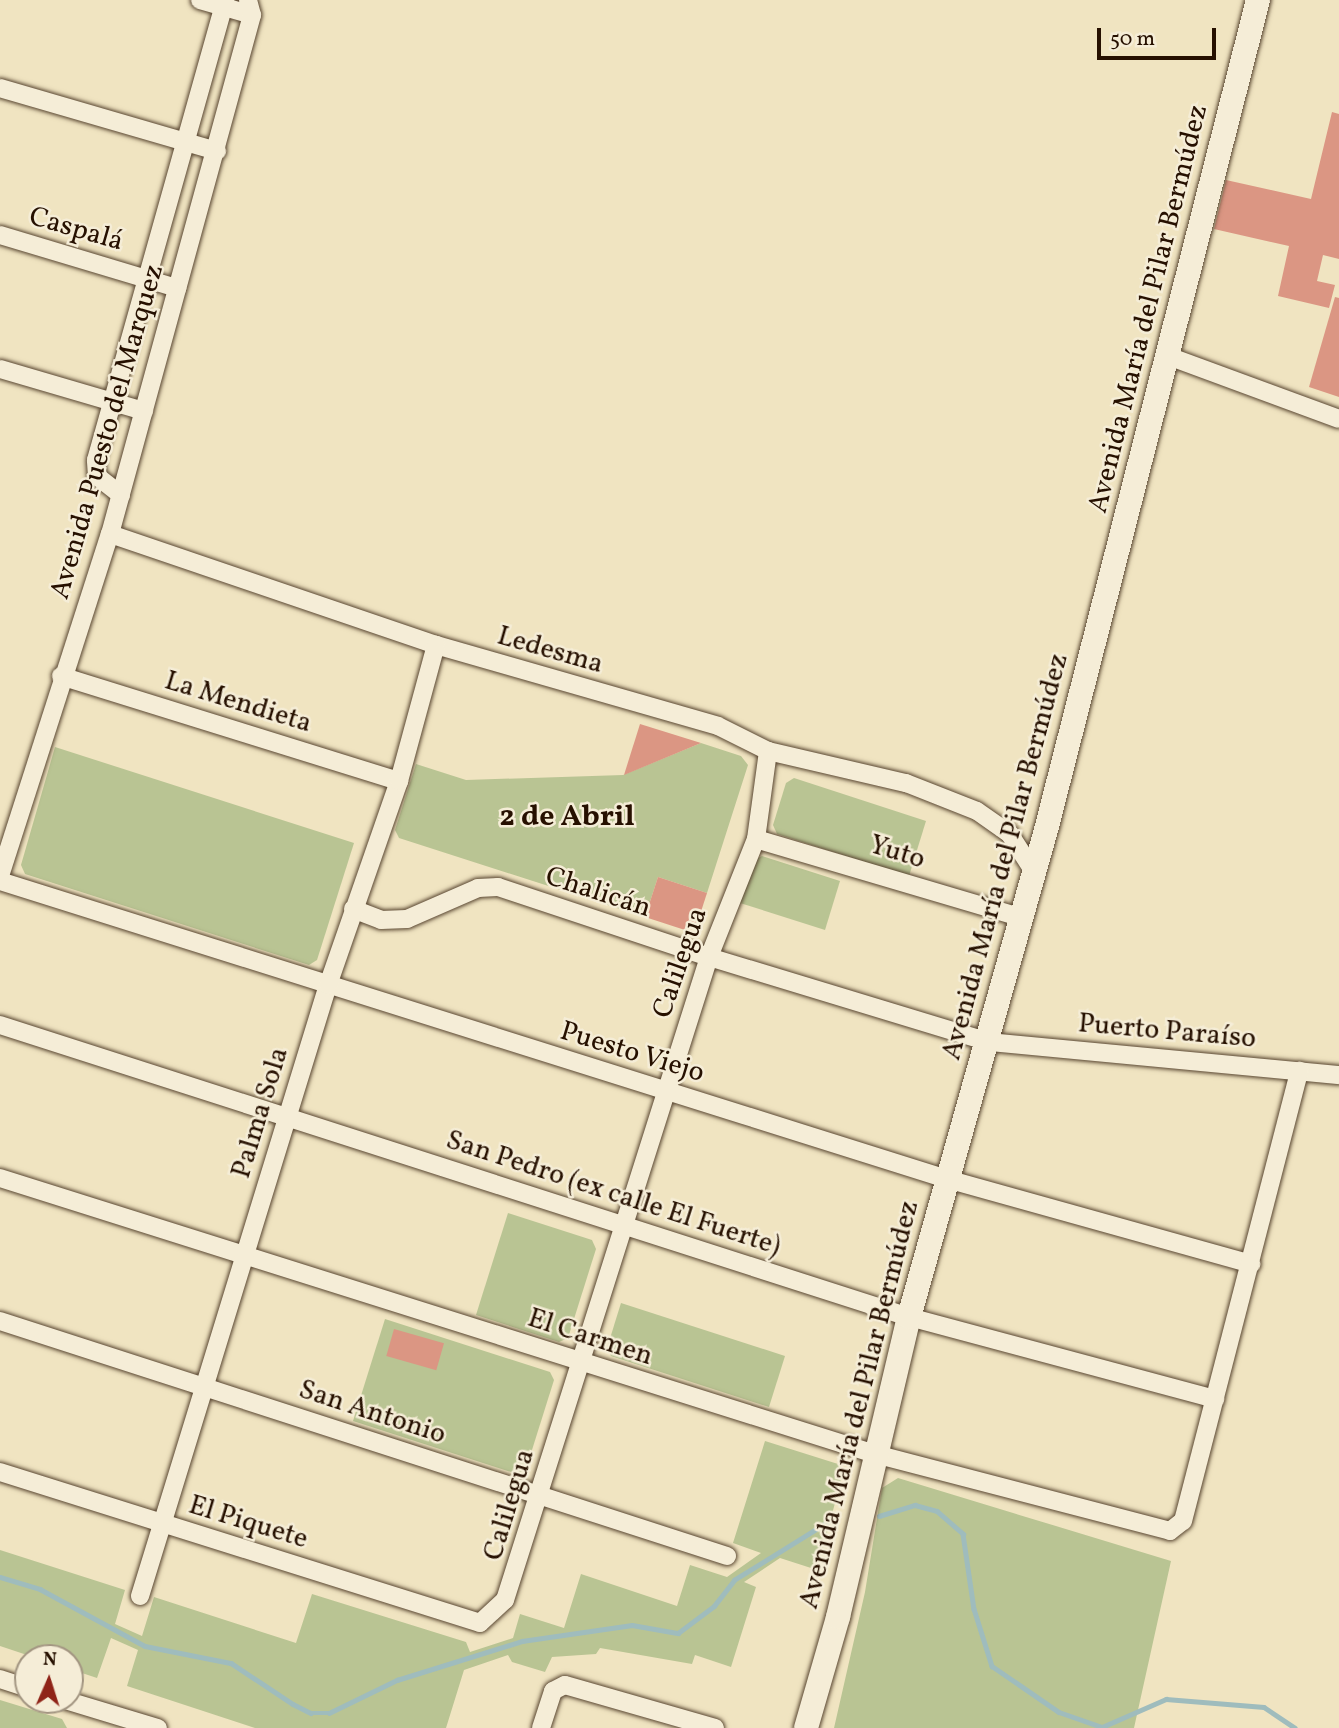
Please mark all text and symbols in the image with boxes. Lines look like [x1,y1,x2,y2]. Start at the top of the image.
scale bar [1101,14,1220,58]
text: 50 m [1110,25,1155,54]
street label: Avenida María del Pilar Bermúdez [1082,101,1216,517]
street label: Caspalá [25,201,127,259]
street label: Avenida Puesto del Marquez [44,261,172,603]
street label: Ledesma [493,620,607,682]
street label: Avenida María del Pilar Bermúdez [935,650,1077,1064]
street label: La Mendieta [160,665,316,741]
district label: 2 de Abril [499,799,635,835]
street label: Yuto [865,829,929,877]
street label: Chalicán [541,860,655,926]
street label: Calilegua [646,903,716,1023]
street label: Puerto Paraíso [1077,1007,1257,1057]
street label: Puesto Viejo [556,1015,708,1091]
street label: Palma Sola [225,1043,297,1183]
street label: San Pedro (ex calle El Fuerte) [441,1124,785,1264]
street label: Avenida María del Pilar Bermúdez [793,1197,927,1613]
street label: El Carmen [523,1302,657,1374]
street label: San Antonio [294,1373,450,1453]
street label: Calilegua [477,1445,543,1565]
street label: El Piquete [184,1489,312,1557]
north arrow [14,1644,84,1714]
text: N [42,1647,58,1673]

